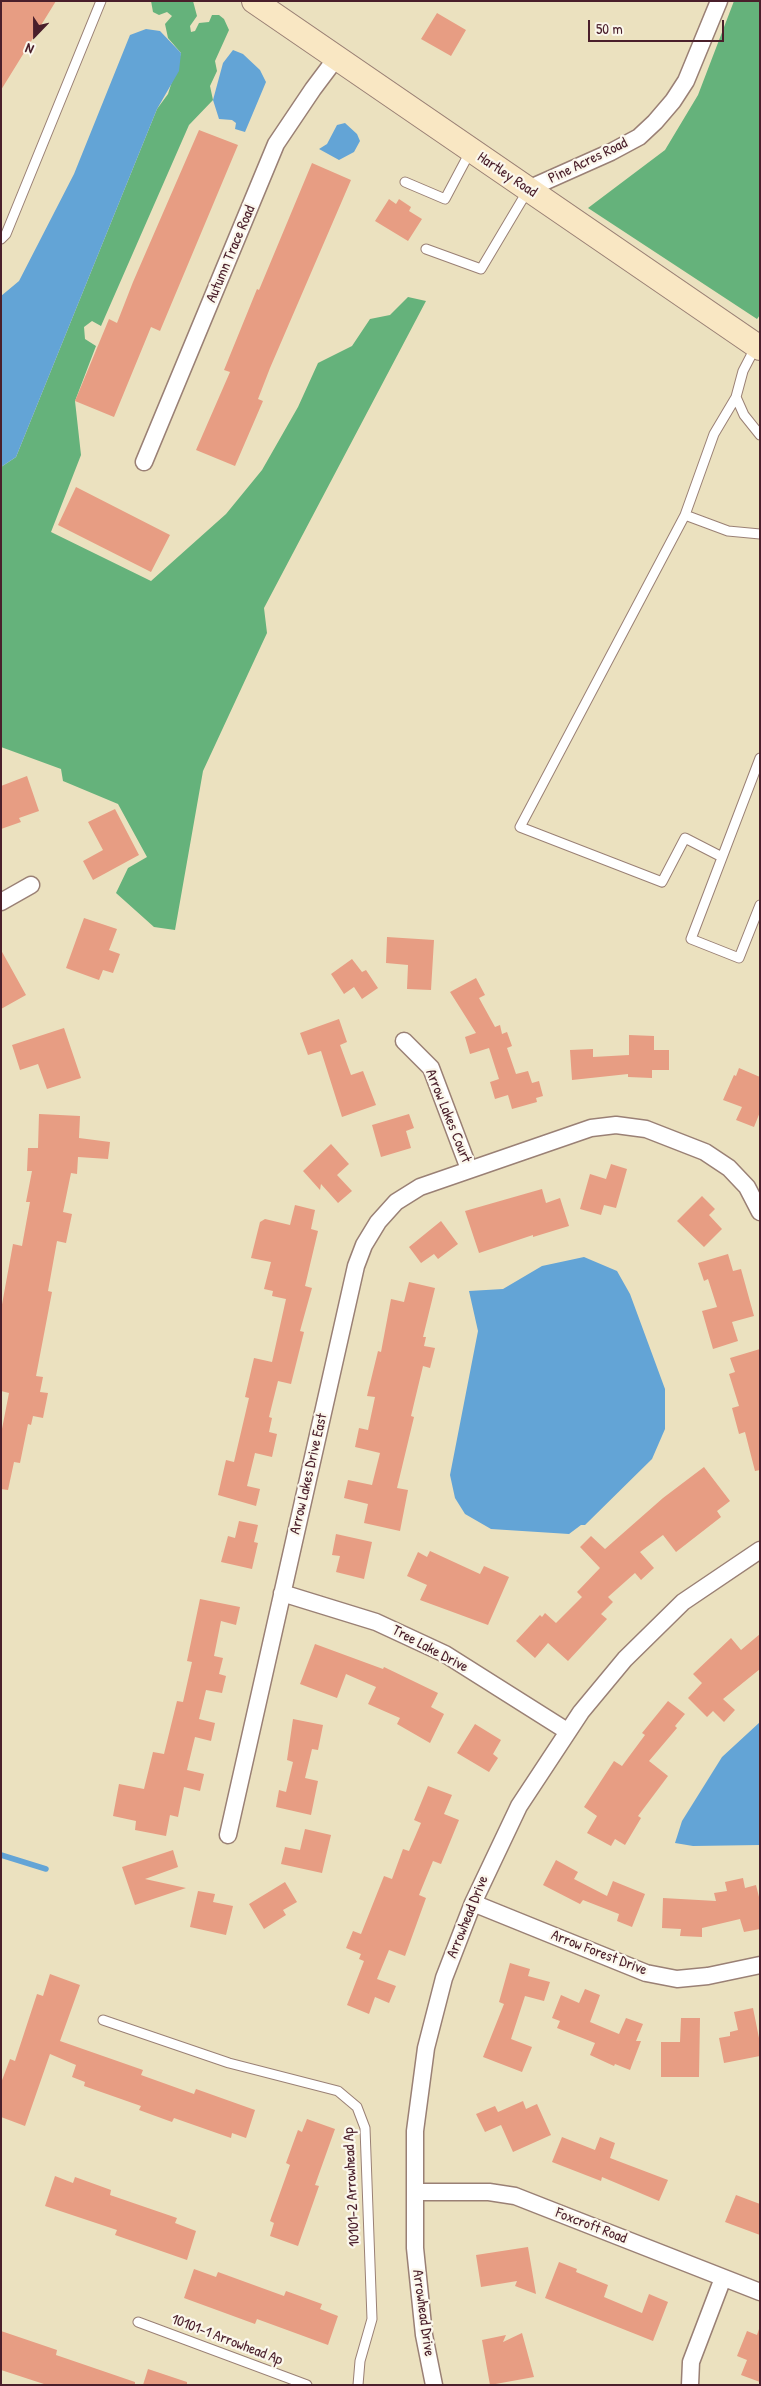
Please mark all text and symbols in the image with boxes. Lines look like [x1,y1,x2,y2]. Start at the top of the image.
north arrow [10,10,60,60]
scale bar [591,10,727,42]
text: 50 m [596,18,623,39]
text: N [22,39,36,60]
street label: Pine Acres Road [546,134,630,188]
street label: Hartley Road [474,148,540,202]
street label: Autumn Trace Road [203,203,259,305]
street label: Arrow Lakes Court [421,1067,475,1165]
street label: Arrow Lakes Drive East [286,1412,332,1536]
street label: Tree Lake Drive [389,1621,471,1677]
street label: Arrowhead Drive [443,1873,493,1961]
street label: Arrow Forest Drive [548,1926,650,1980]
street label: 10101-2 Arrowhead Ap [340,2127,364,2247]
street label: Foxcroft Road [553,2204,629,2248]
street label: Arrowhead Drive [408,2268,438,2358]
street label: 10101-1 Arrowhead Ap [169,2310,285,2370]

